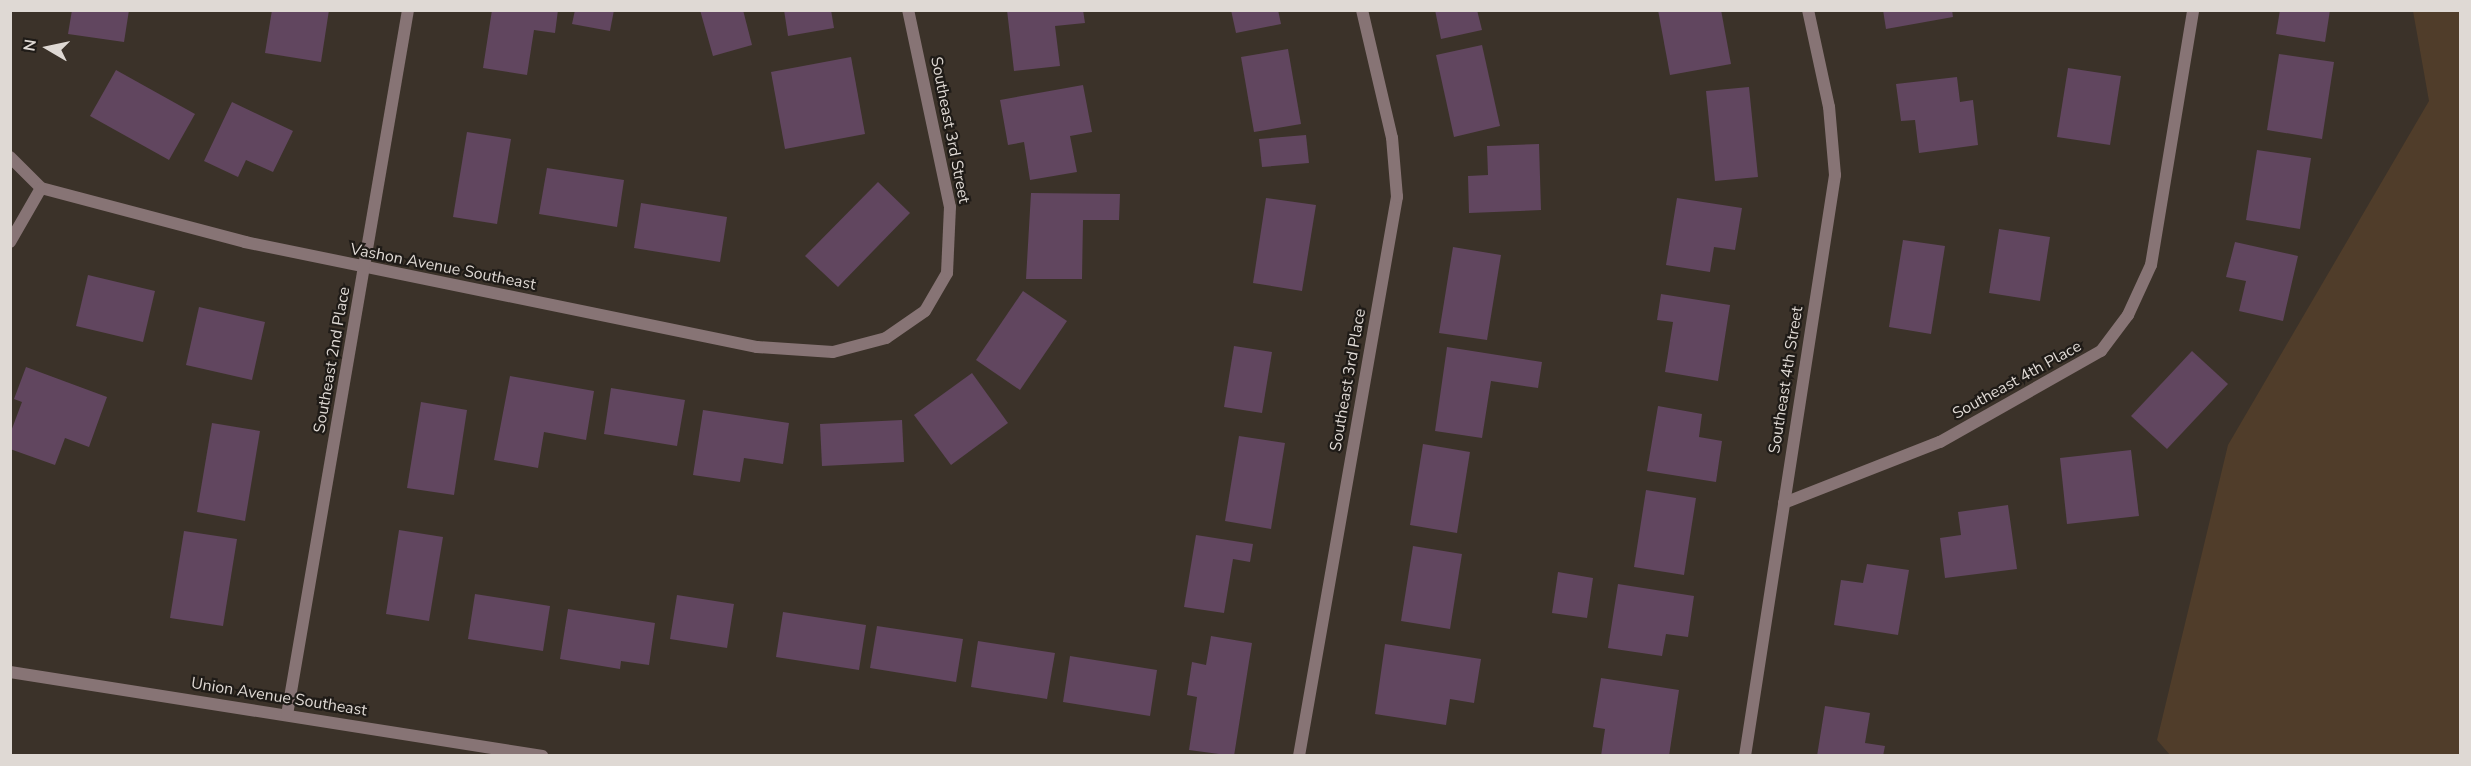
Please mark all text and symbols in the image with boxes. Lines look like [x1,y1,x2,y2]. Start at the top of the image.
north arrow [18,18,78,78]
text: N [18,38,42,53]
street label: Southeast 3rd Street [926,55,974,205]
street label: Vashon Avenue Southeast [349,240,537,294]
street label: Southeast 2nd Place [310,285,354,435]
street label: Southeast 4th Street [1765,305,1807,455]
street label: Southeast 3rd Place [1326,307,1370,453]
street label: Southeast 4th Place [1949,337,2085,423]
street label: Union Avenue Southeast [190,674,368,720]

